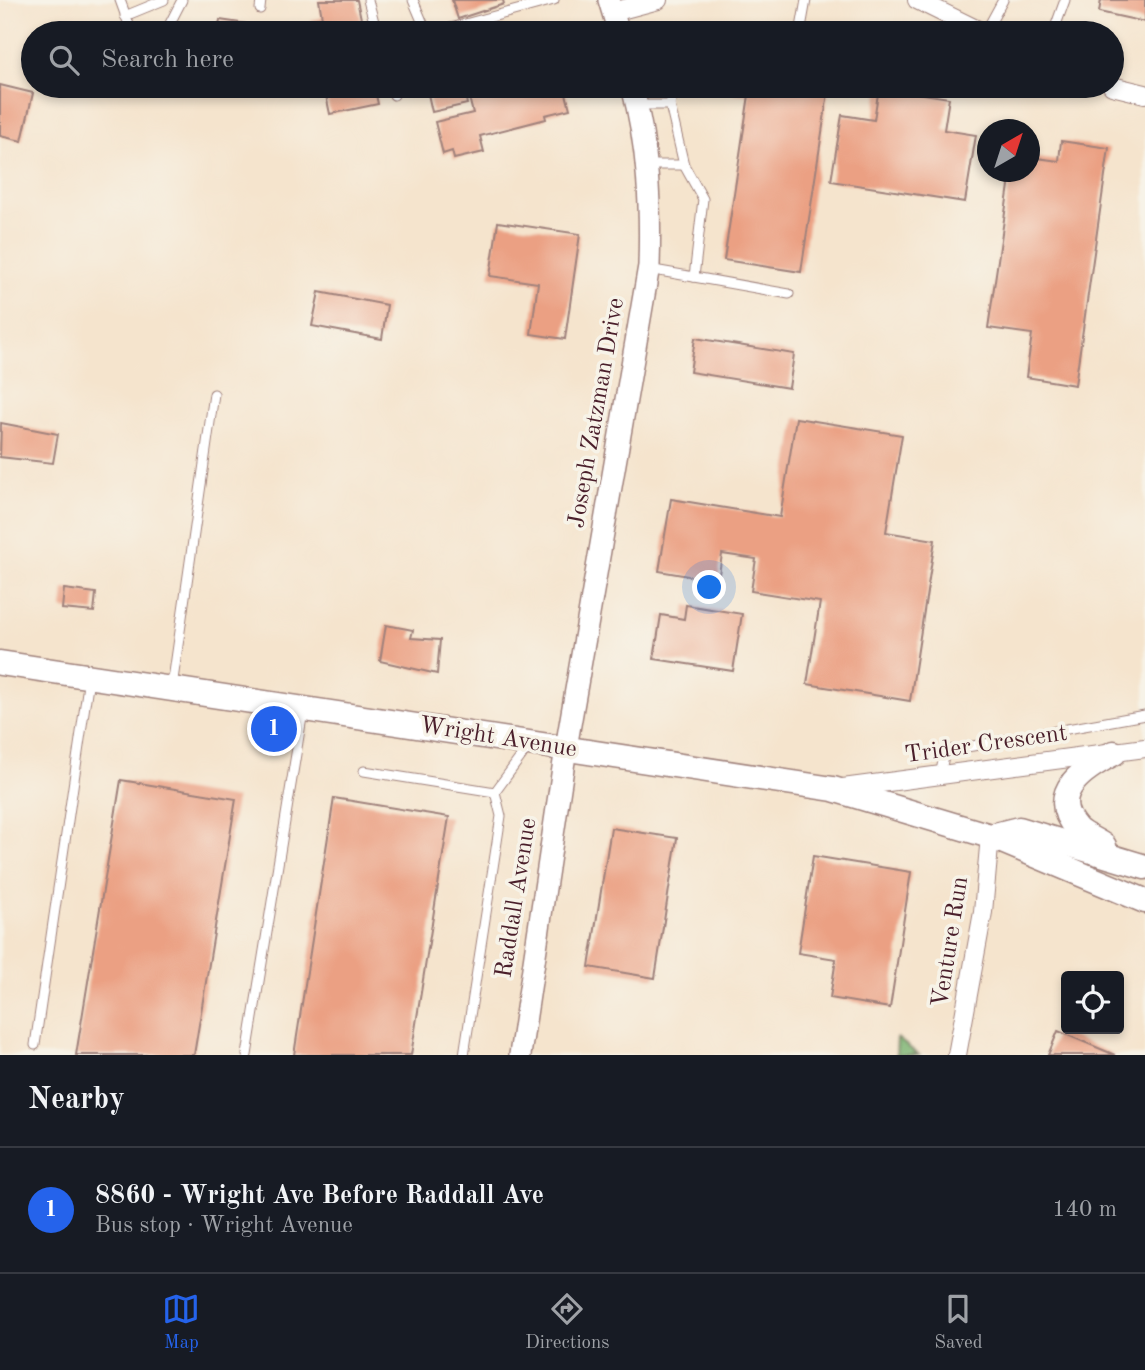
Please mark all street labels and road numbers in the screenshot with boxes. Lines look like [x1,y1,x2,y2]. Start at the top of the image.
street label: Joseph Zatzman Drive [565,296,629,530]
street label: Wright Avenue [417,714,579,762]
street label: Trider Crescent [903,722,1069,768]
street label: Raddall Avenue [492,816,542,980]
street label: Venture Run [929,875,973,1009]

